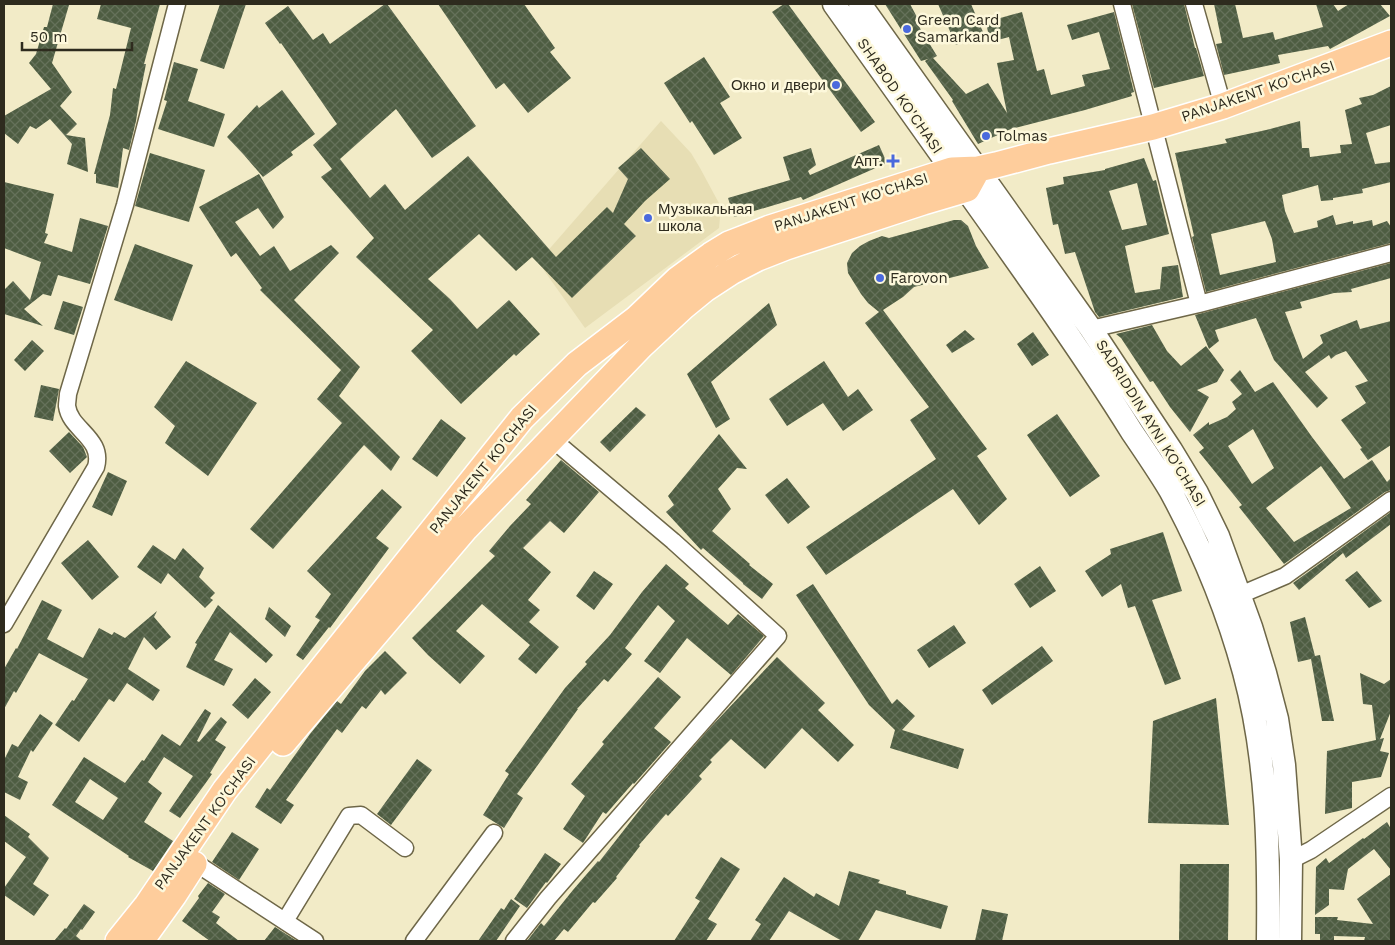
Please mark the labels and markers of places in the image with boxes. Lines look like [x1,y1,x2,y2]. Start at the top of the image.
place label: Green Card Samarkand [917,11,1000,46]
marker: Green Card Samarkand [901,23,913,35]
place label: Окно и двери [731,76,826,94]
marker: Окно и двери [830,79,842,91]
place label: Tolmas [996,127,1048,145]
marker: Tolmas [980,130,992,142]
place label: Апт. [854,152,883,170]
marker: Апт. [887,155,899,167]
place label: Музыкальная школа [658,200,752,235]
marker: Музыкальная школа [642,212,654,224]
place label: Farovon [890,269,948,287]
marker: Farovon [874,272,886,284]

